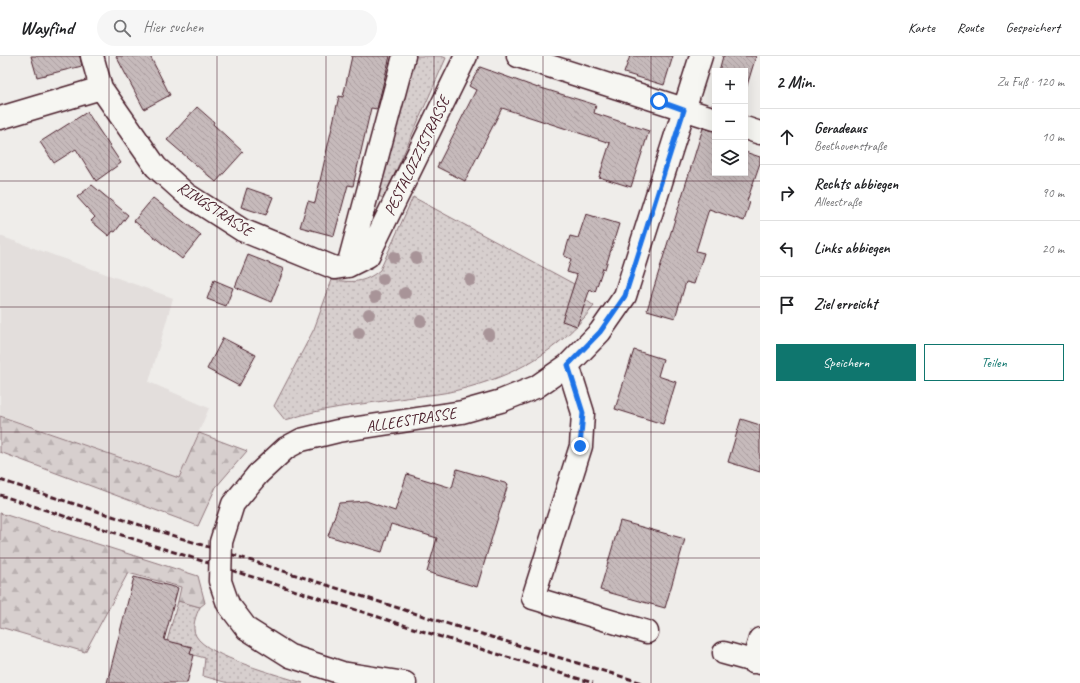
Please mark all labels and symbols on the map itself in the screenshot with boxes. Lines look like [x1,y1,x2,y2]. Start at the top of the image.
street label: PESTALOZZISTRASSE [379,91,456,219]
route start [650,92,668,110]
street label: RINGSTRASSE [173,177,258,242]
street label: ALLEESTRASSE [364,403,460,437]
route end [571,437,589,455]

